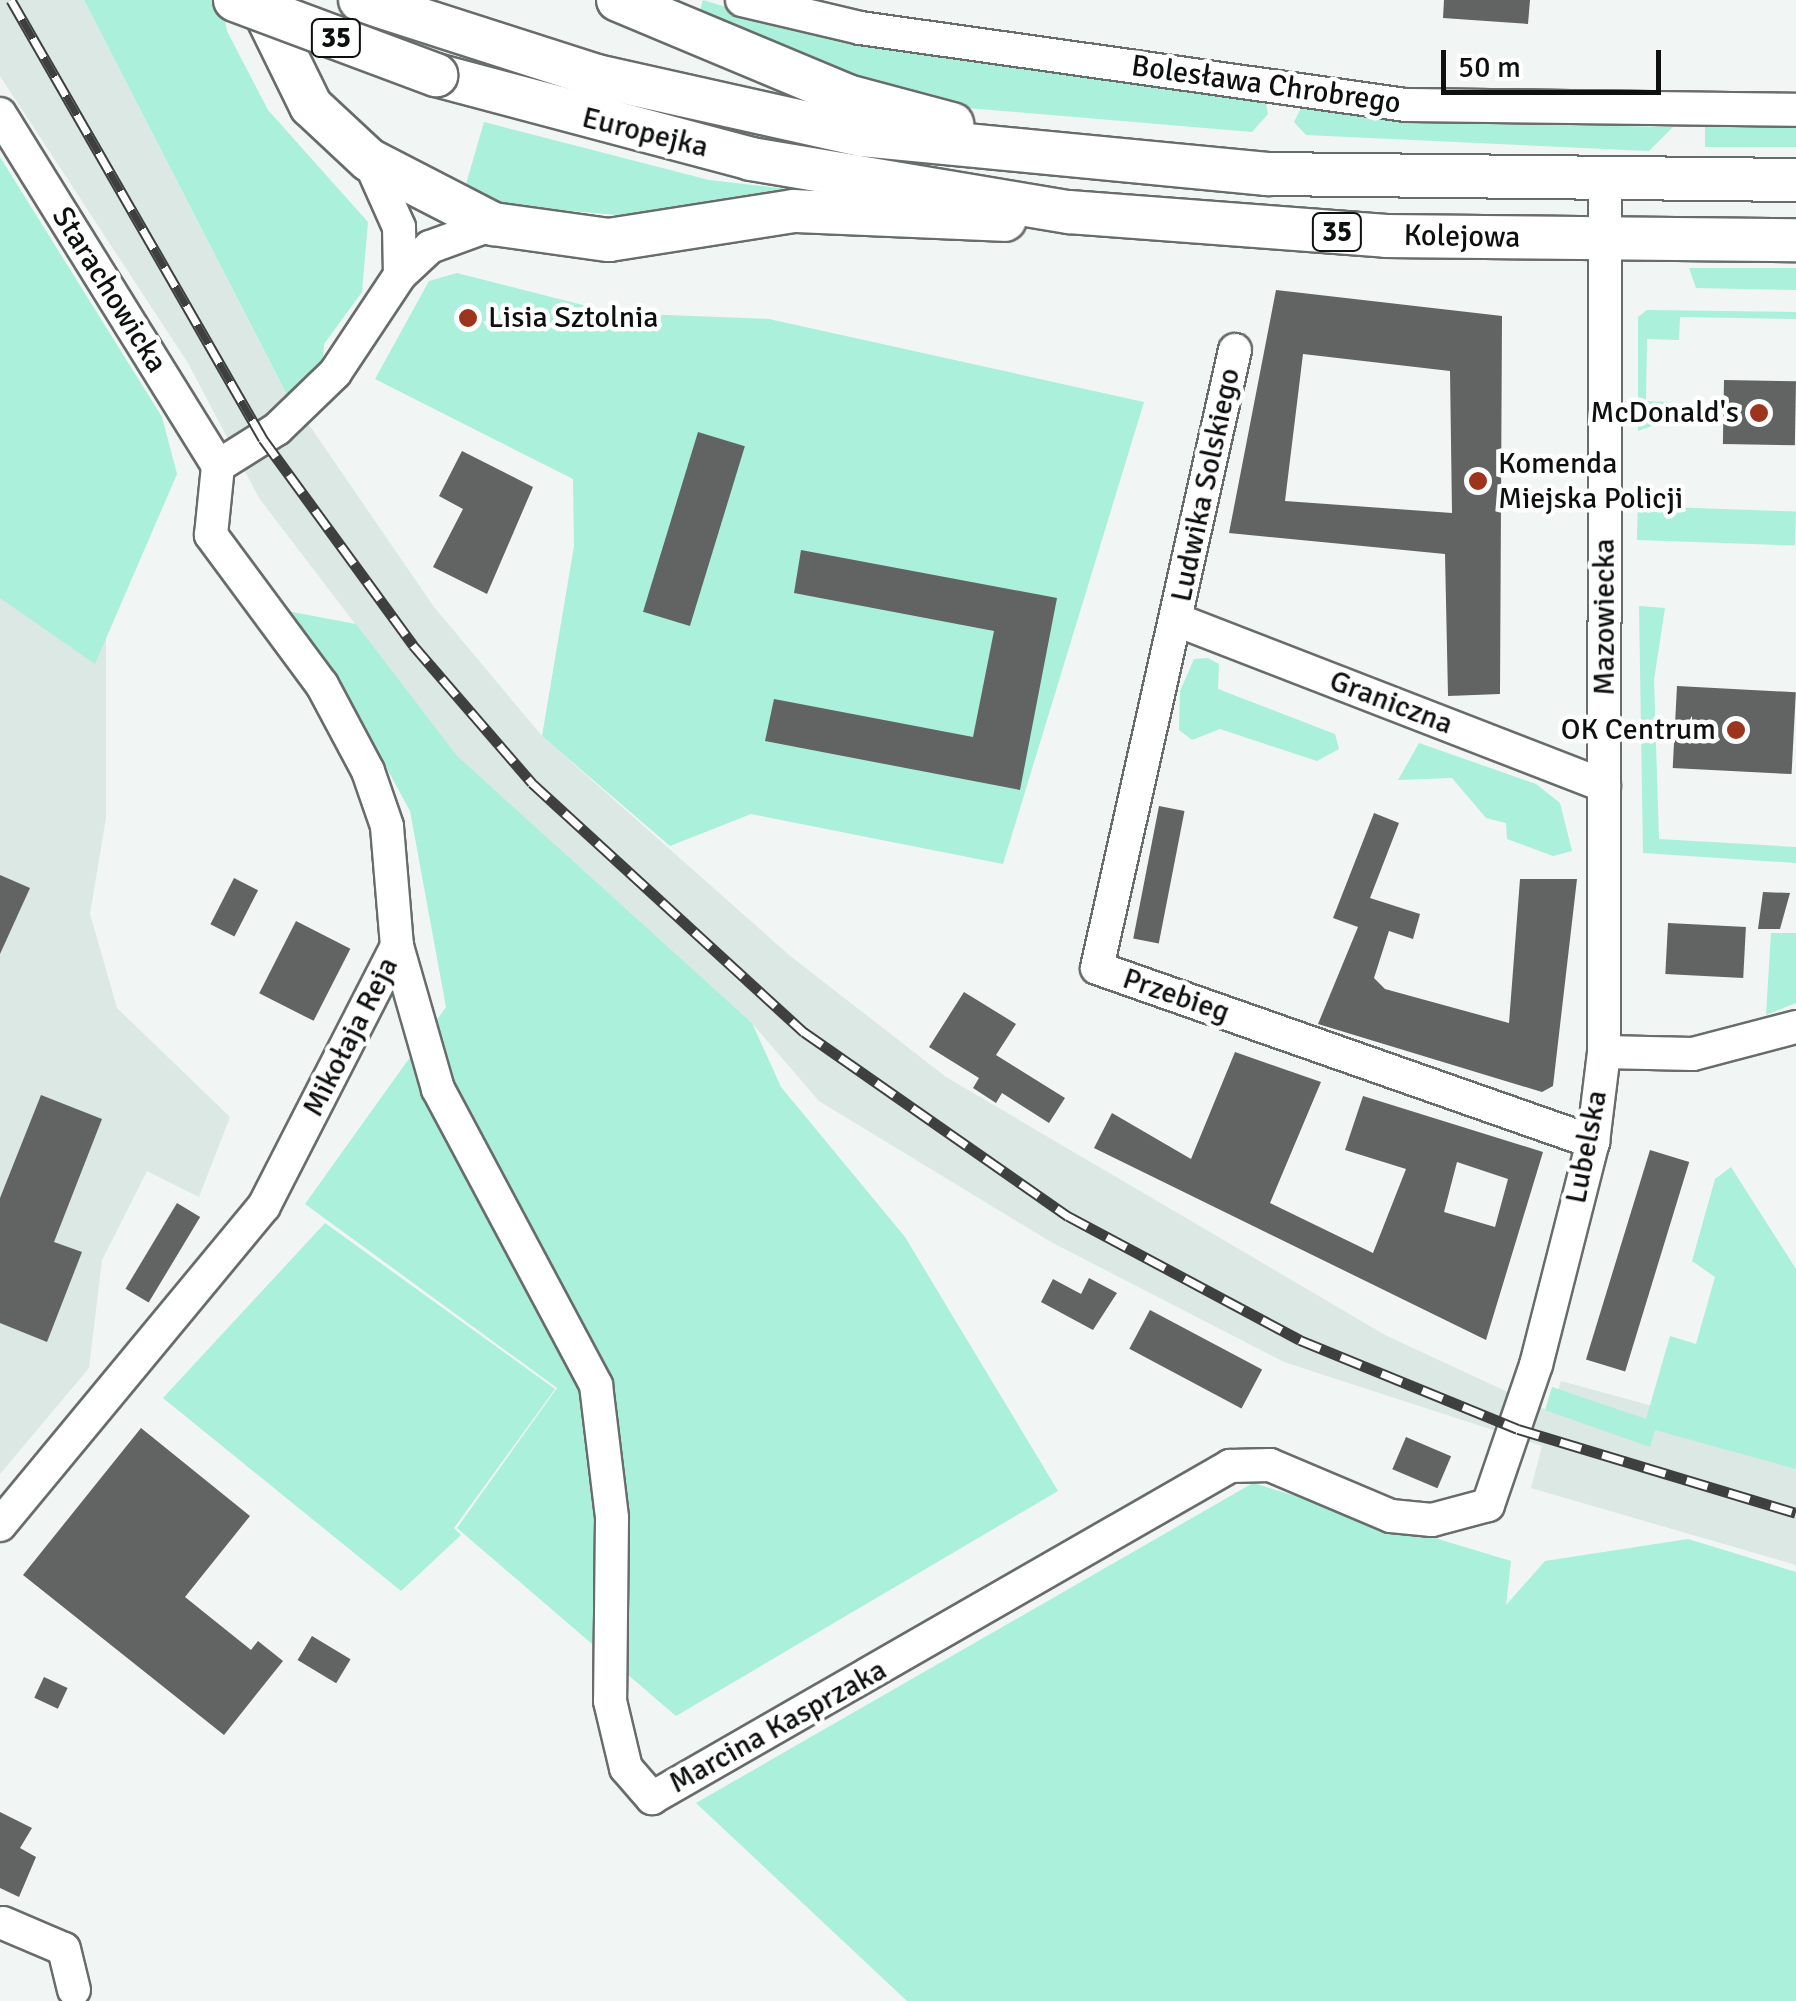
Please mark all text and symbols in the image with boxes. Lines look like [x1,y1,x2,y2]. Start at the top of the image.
road number: 35 [308,15,364,61]
scale bar [1446,30,1666,92]
street label: Bolesława Chrobrego [1129,48,1403,122]
text: 50 m [1458,49,1521,86]
street label: Europejka [578,100,712,166]
street label: Starachowicka [44,200,174,380]
road number: 35 [1310,209,1364,255]
street label: Kolejowa [1403,218,1521,256]
place label: Lisia Sztolnia [488,300,659,336]
marker: Lisia Sztolnia [457,307,479,329]
street label: Ludwika Solskiego [1164,365,1248,605]
place label: McDonald's [1590,395,1739,431]
marker: McDonald's [1748,402,1770,424]
place label: Komenda Miejska Policji [1498,446,1683,516]
marker: Komenda Miejska Policji [1467,470,1489,492]
street label: Mazowiecka [1587,538,1623,696]
street label: Graniczna [1324,663,1458,743]
place label: OK Centrum [1561,712,1716,748]
marker: OK Centrum [1725,719,1747,741]
street label: Mikołaja Reja [295,951,407,1123]
street label: Przebieg [1118,961,1234,1031]
street label: Lubelska [1558,1087,1616,1207]
street label: Marcina Kasprzaka [663,1652,893,1802]

